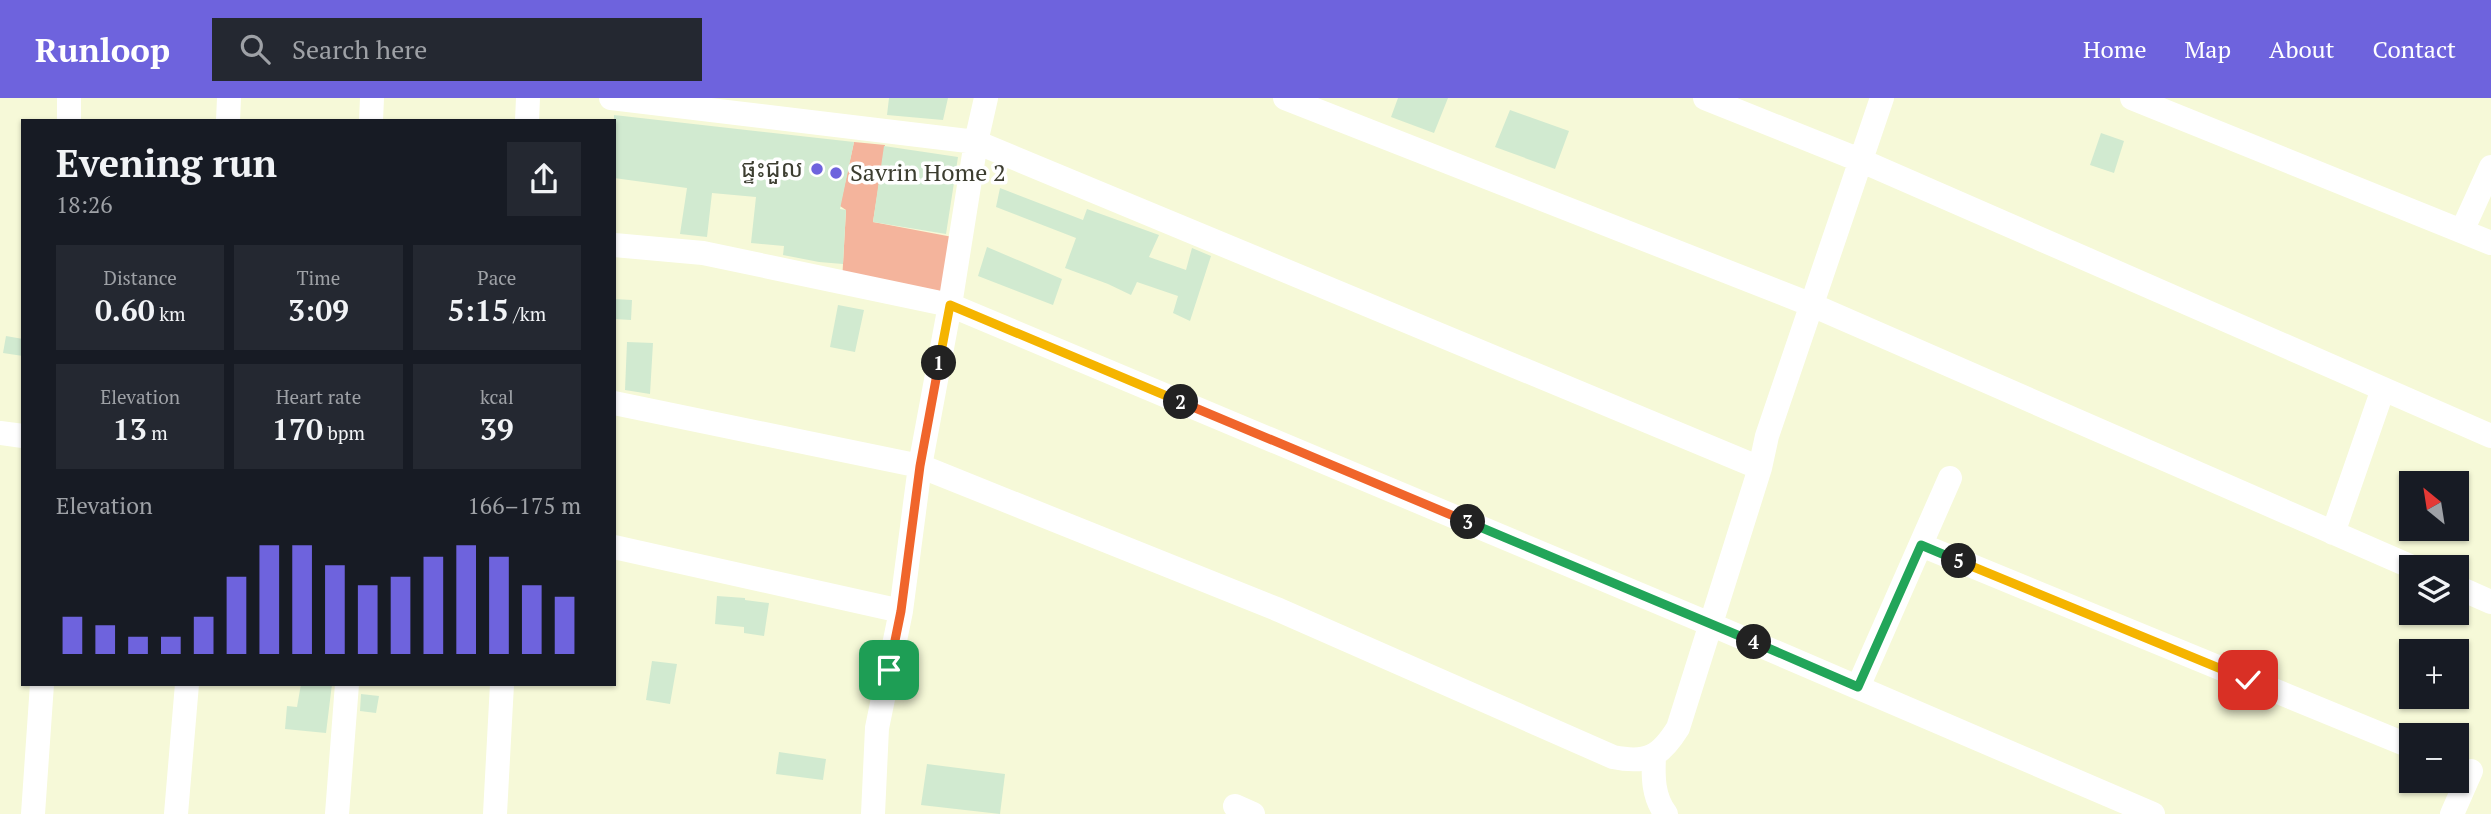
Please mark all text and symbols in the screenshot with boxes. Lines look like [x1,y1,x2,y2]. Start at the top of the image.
search box [212,18,702,81]
text: Runloop [35,28,170,71]
icon: search [236,30,274,68]
text: Search here [292,32,427,66]
text: Home [2083,33,2147,65]
text: Map [2185,33,2231,65]
text: About [2269,33,2335,65]
text: Contact [2373,33,2456,65]
text: Evening run [56,138,277,188]
button: share [507,142,581,216]
place label: ផ្ទះជួល [741,152,803,184]
place label: Savrin Home 2 [850,156,1006,188]
marker: ផ្ទះជួល [809,161,825,177]
marker: Savrin Home 2 [828,165,844,181]
text: 18:26 [56,189,113,220]
text: Distance [103,265,177,290]
text: Time [297,265,340,290]
text: Pace [477,265,516,290]
text: 0.60 [95,290,155,330]
text: 3:09 [288,290,349,330]
text: 5:15 [448,290,509,330]
text: km [155,301,185,326]
text: /km [509,301,546,326]
pin: 1 [922,345,956,380]
text: 1 [933,350,944,375]
text: Elevation [100,384,180,409]
text: Heart rate [276,384,361,409]
text: kcal [480,384,514,409]
pin: 2 [1164,384,1198,420]
text: 2 [1175,389,1186,414]
text: 13 [113,409,147,449]
text: 170 [272,409,323,449]
text: 39 [480,409,514,449]
text: m [147,420,168,445]
text: bpm [323,420,365,445]
north arrow [2399,471,2469,541]
map controls [2399,471,2469,793]
text: Elevation [56,490,153,521]
text: 166–175 m [468,490,581,521]
pin: 3 [1450,504,1486,540]
text: 3 [1462,509,1473,534]
pin: 5 [1941,544,1976,578]
text: 5 [1953,548,1964,573]
button: layers [2399,555,2469,625]
pin: 4 [1736,624,1772,660]
text: 4 [1748,629,1759,654]
button: + [2399,639,2469,709]
pin [859,640,919,700]
pin [2218,650,2278,710]
icon: arrive [870,651,908,689]
icon: check [2229,661,2267,699]
button: − [2399,723,2469,793]

